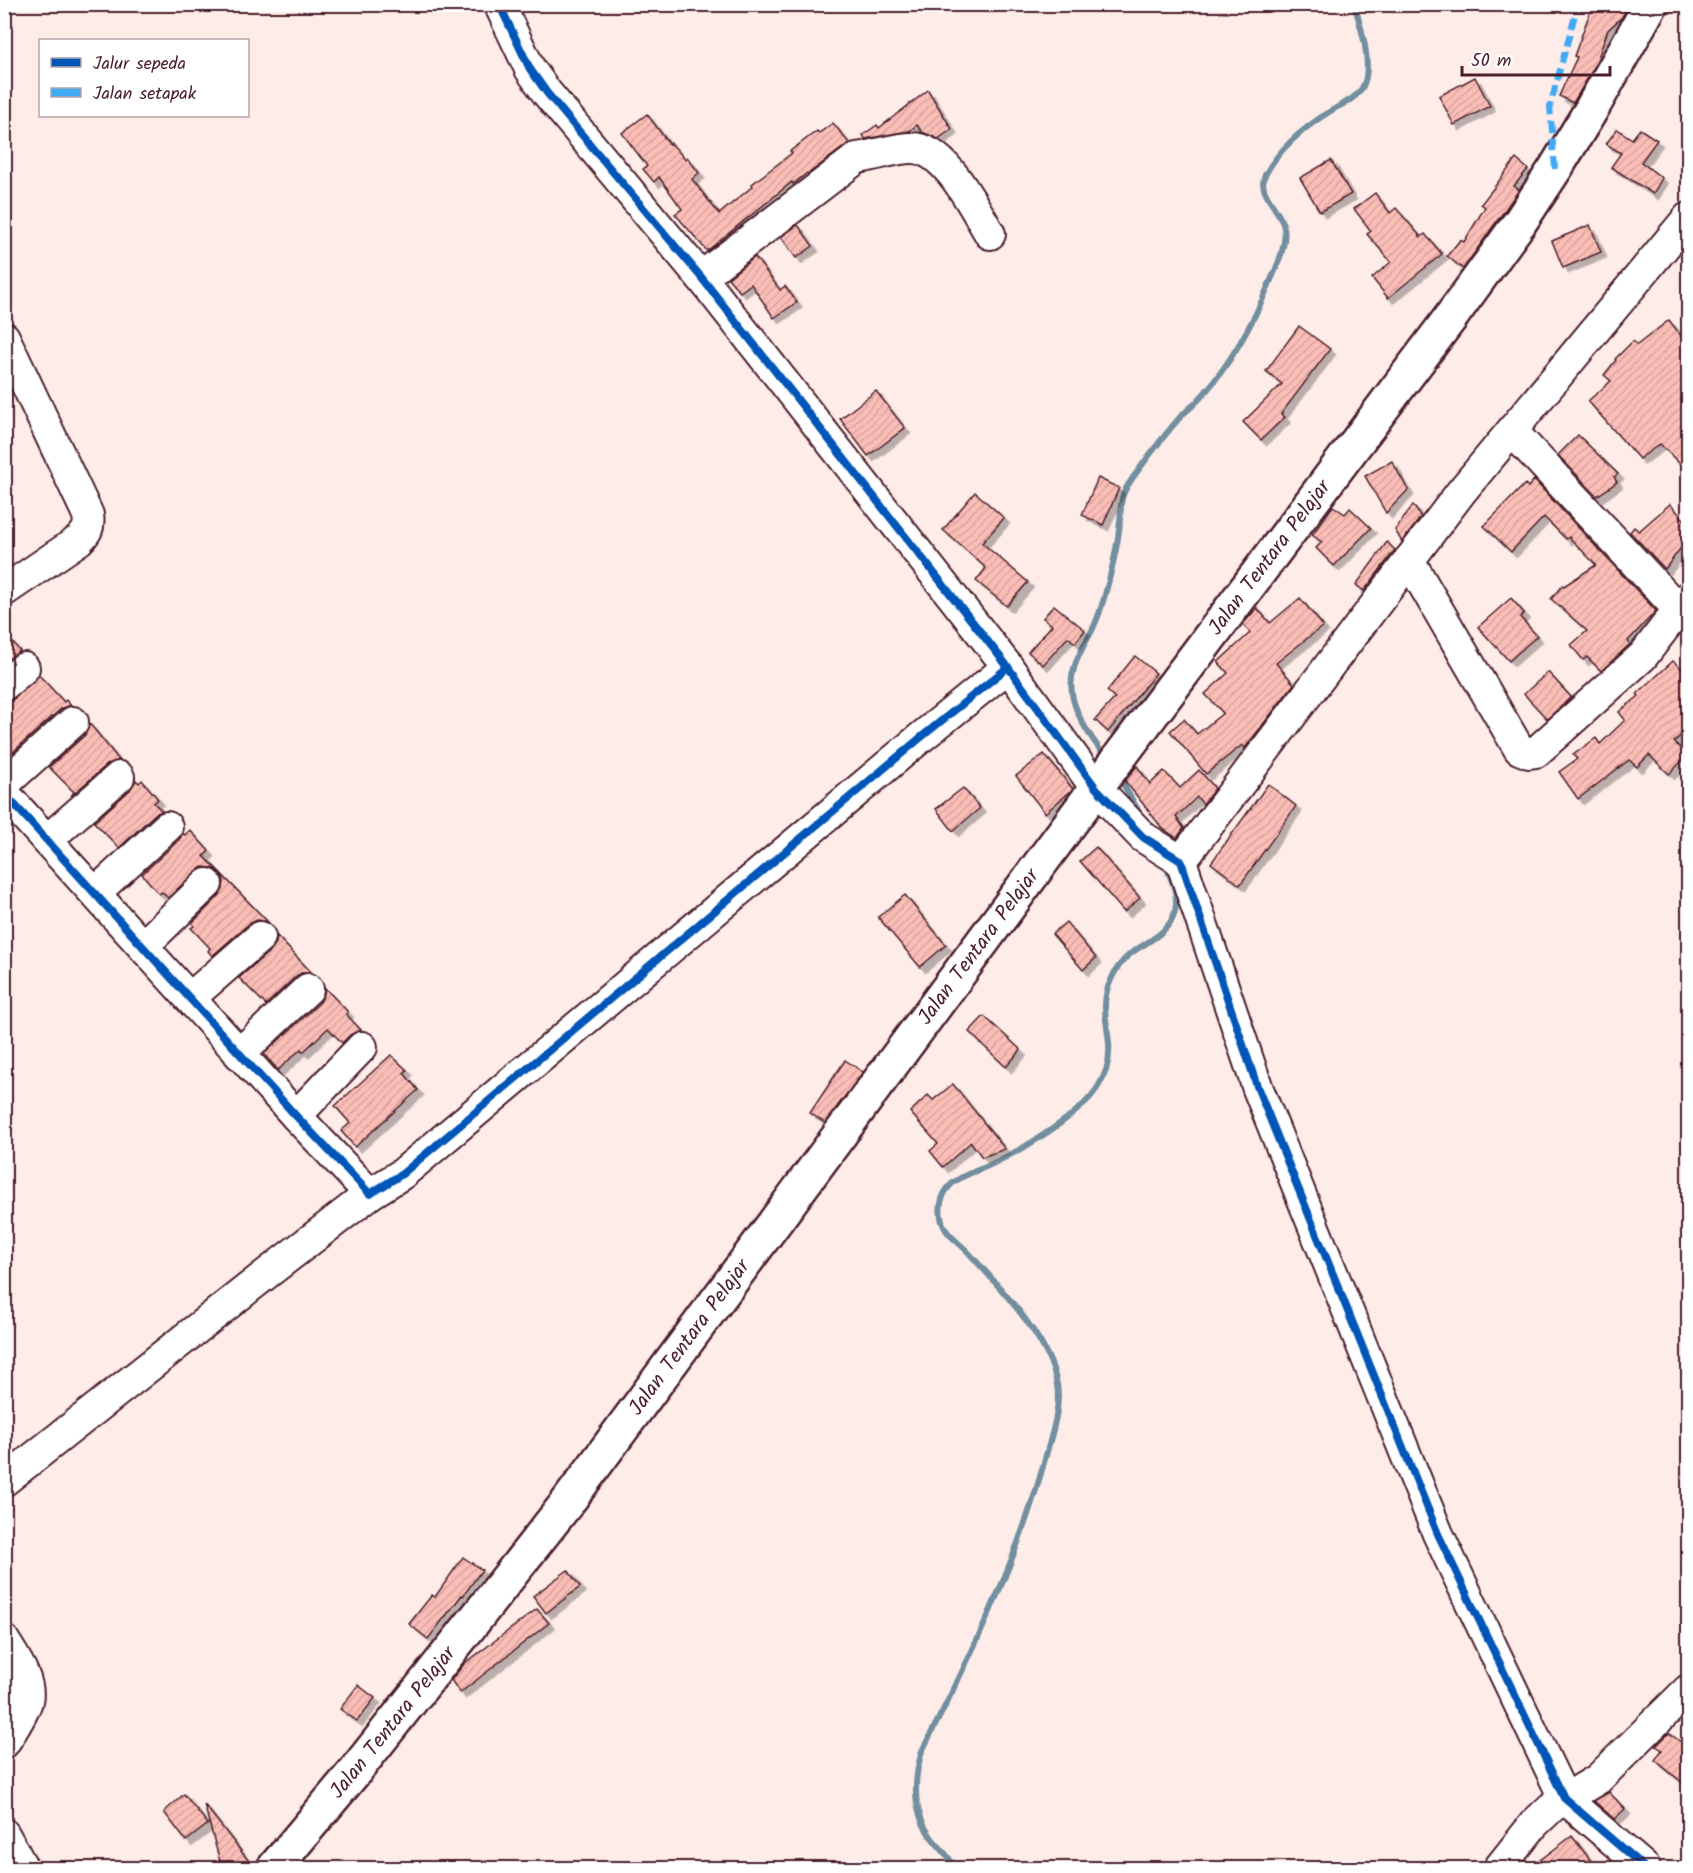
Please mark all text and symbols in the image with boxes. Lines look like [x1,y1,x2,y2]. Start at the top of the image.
legend [39,39,249,117]
scale bar [1462,39,1610,77]
text: 50 m [1471,47,1511,76]
text: Jalur sepeda [93,50,186,79]
text: Jalan setapak [93,80,197,109]
street label: Jalan Tentara Pelajar [1200,472,1340,642]
street label: Jalan Tentara Pelajar [910,861,1048,1032]
street label: Jalan Tentara Pelajar [620,1251,759,1423]
street label: Jalan Tentara Pelajar [322,1638,465,1806]

